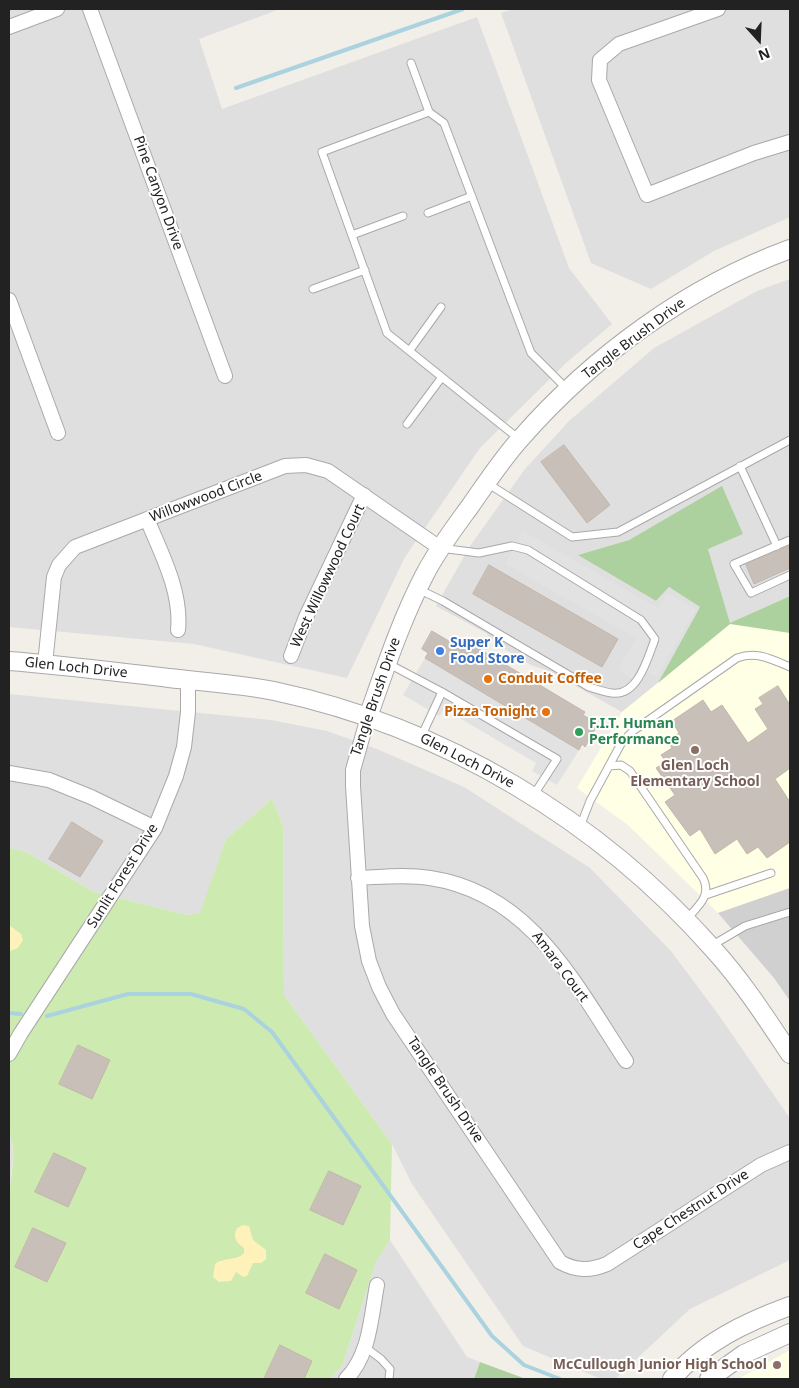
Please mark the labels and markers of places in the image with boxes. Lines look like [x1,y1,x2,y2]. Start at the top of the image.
place label: Super K Food Store [450,635,525,668]
marker: Super K Food Store [434,645,446,657]
place label: Conduit Coffee [498,671,602,687]
marker: Conduit Coffee [482,673,494,685]
place label: Pizza Tonight [444,704,536,720]
marker: Pizza Tonight [540,706,552,718]
place label: F.I.T. Human Performance [589,716,679,749]
marker: F.I.T. Human Performance [573,726,585,738]
marker: Glen Loch Elementary School [689,744,701,756]
place label: Glen Loch Elementary School [630,758,760,790]
place label: McCullough Junior High School [553,1357,767,1373]
marker: McCullough Junior High School [771,1359,783,1371]

